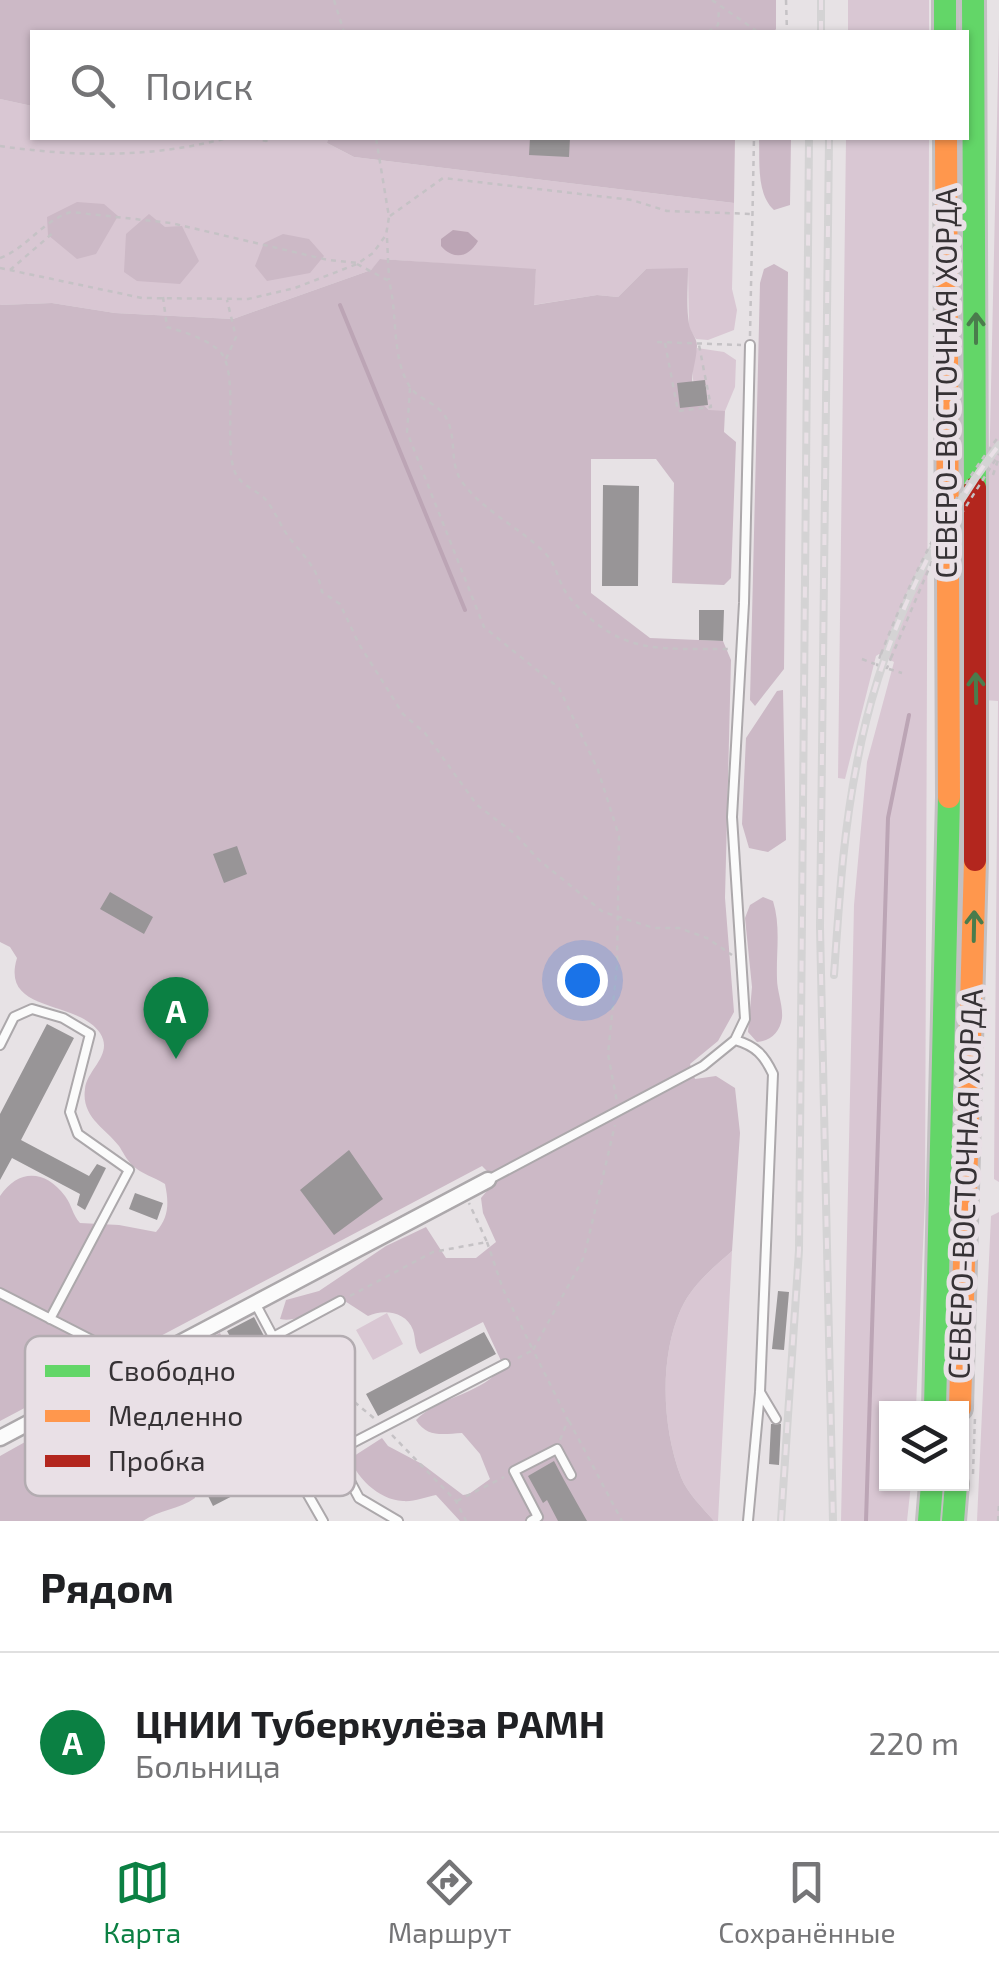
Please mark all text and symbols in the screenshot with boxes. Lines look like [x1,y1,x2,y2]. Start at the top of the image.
search box [30,30,969,140]
icon: search [65,58,120,113]
text: Поиск [145,62,254,108]
street label: СЕВЕРО-ВОСТОЧНАЯ ХОРДА [927,187,963,578]
one-way arrow [966,312,986,344]
one-way arrow [966,672,986,704]
one-way arrow [964,911,983,943]
your location [557,955,608,1006]
pin: A [144,976,208,1059]
street label: СЕВЕРО-ВОСТОЧНАЯ ХОРДА [939,988,989,1380]
legend [25,1336,355,1496]
text: Свободно [108,1353,236,1387]
text: Медленно [108,1398,243,1432]
map controls [879,1401,969,1491]
button: layers [879,1401,969,1491]
text: Пробка [108,1443,206,1477]
text: Рядом [40,1561,174,1611]
text: ЦНИИ Туберкулёза РАМН [135,1700,605,1746]
text: A [62,1723,83,1761]
text: 220 m [869,1723,959,1761]
text: Больница [135,1746,281,1784]
tab: Карта [103,1855,181,1949]
tab: Маршрут [388,1855,512,1949]
tab: Сохранённые [718,1855,896,1949]

